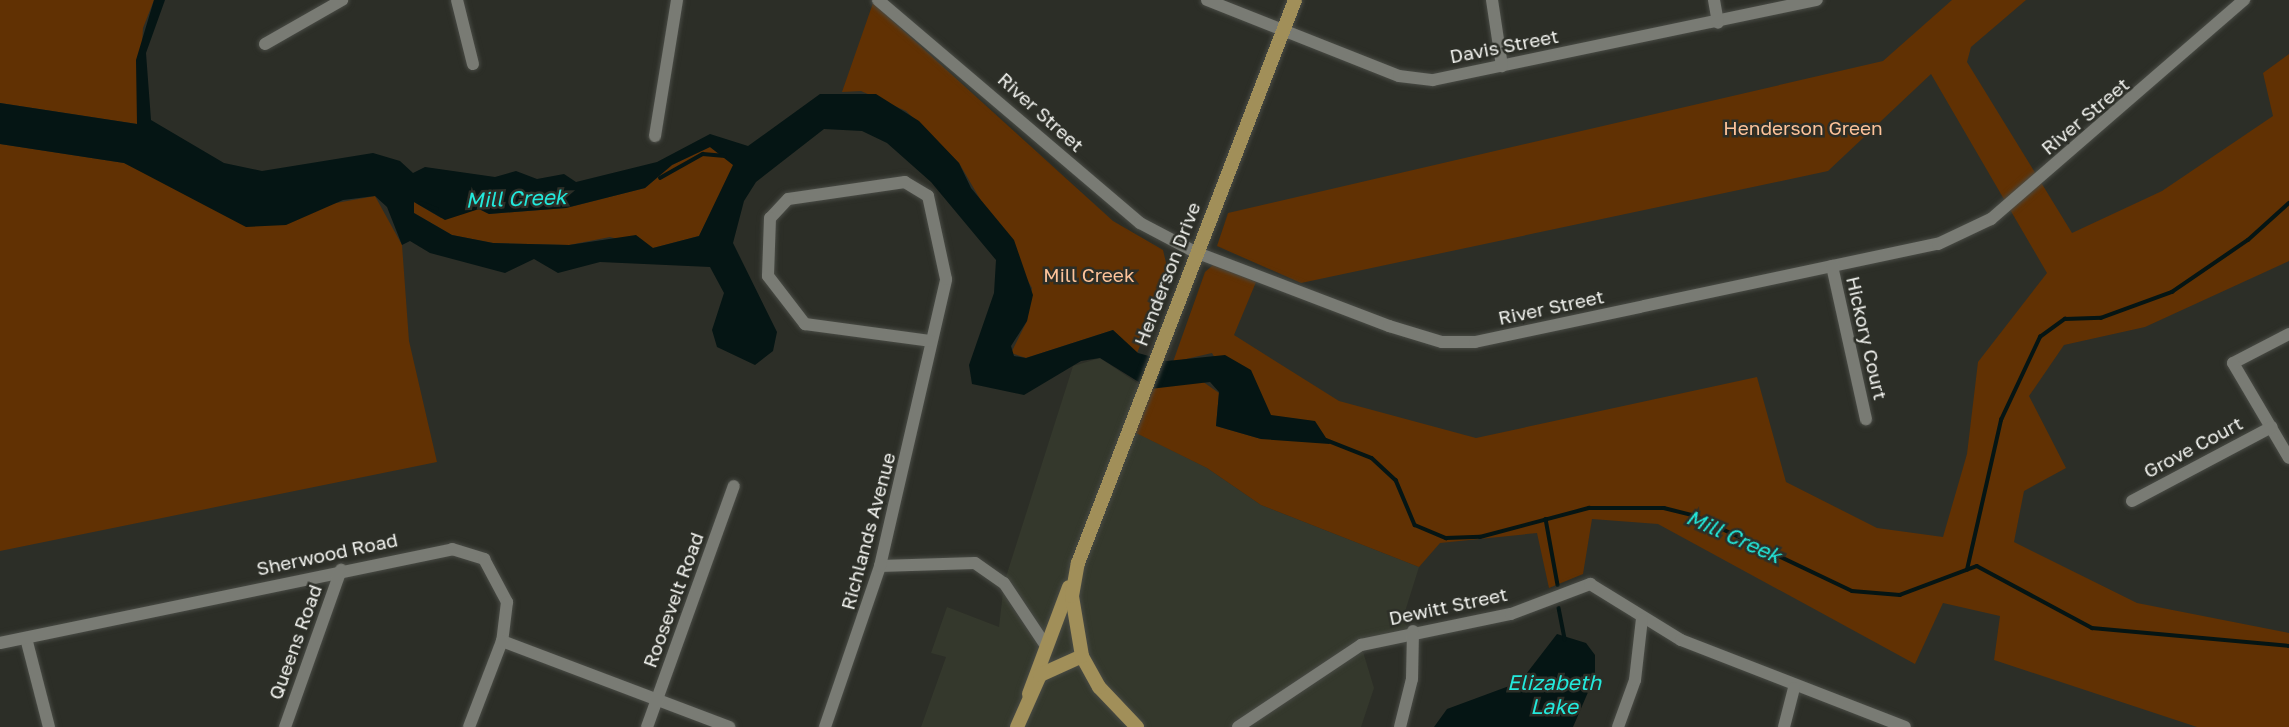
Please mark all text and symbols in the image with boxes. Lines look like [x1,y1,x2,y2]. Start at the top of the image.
street label: Davis Street [1448,24,1560,68]
street label: River Street [993,67,1089,157]
street label: River Street [2036,73,2134,159]
park label: Henderson Green [1723,117,1883,139]
water label: Mill Creek [465,184,567,212]
street label: Henderson Drive [1129,199,1205,349]
park label: Mill Creek [1043,264,1135,286]
street label: Hickory Court [1842,274,1892,402]
street label: River Street [1496,285,1606,329]
street label: Grove Court [2140,411,2246,483]
street label: Richlands Avenue [836,450,900,612]
water label: Mill Creek [1683,504,1785,568]
street label: Sherwood Road [254,528,400,580]
street label: Roosevelt Road [638,529,708,671]
street label: Queens Road [264,581,326,703]
street label: Dewitt Street [1387,582,1509,630]
water label: Elizabeth Lake [1507,669,1601,719]

